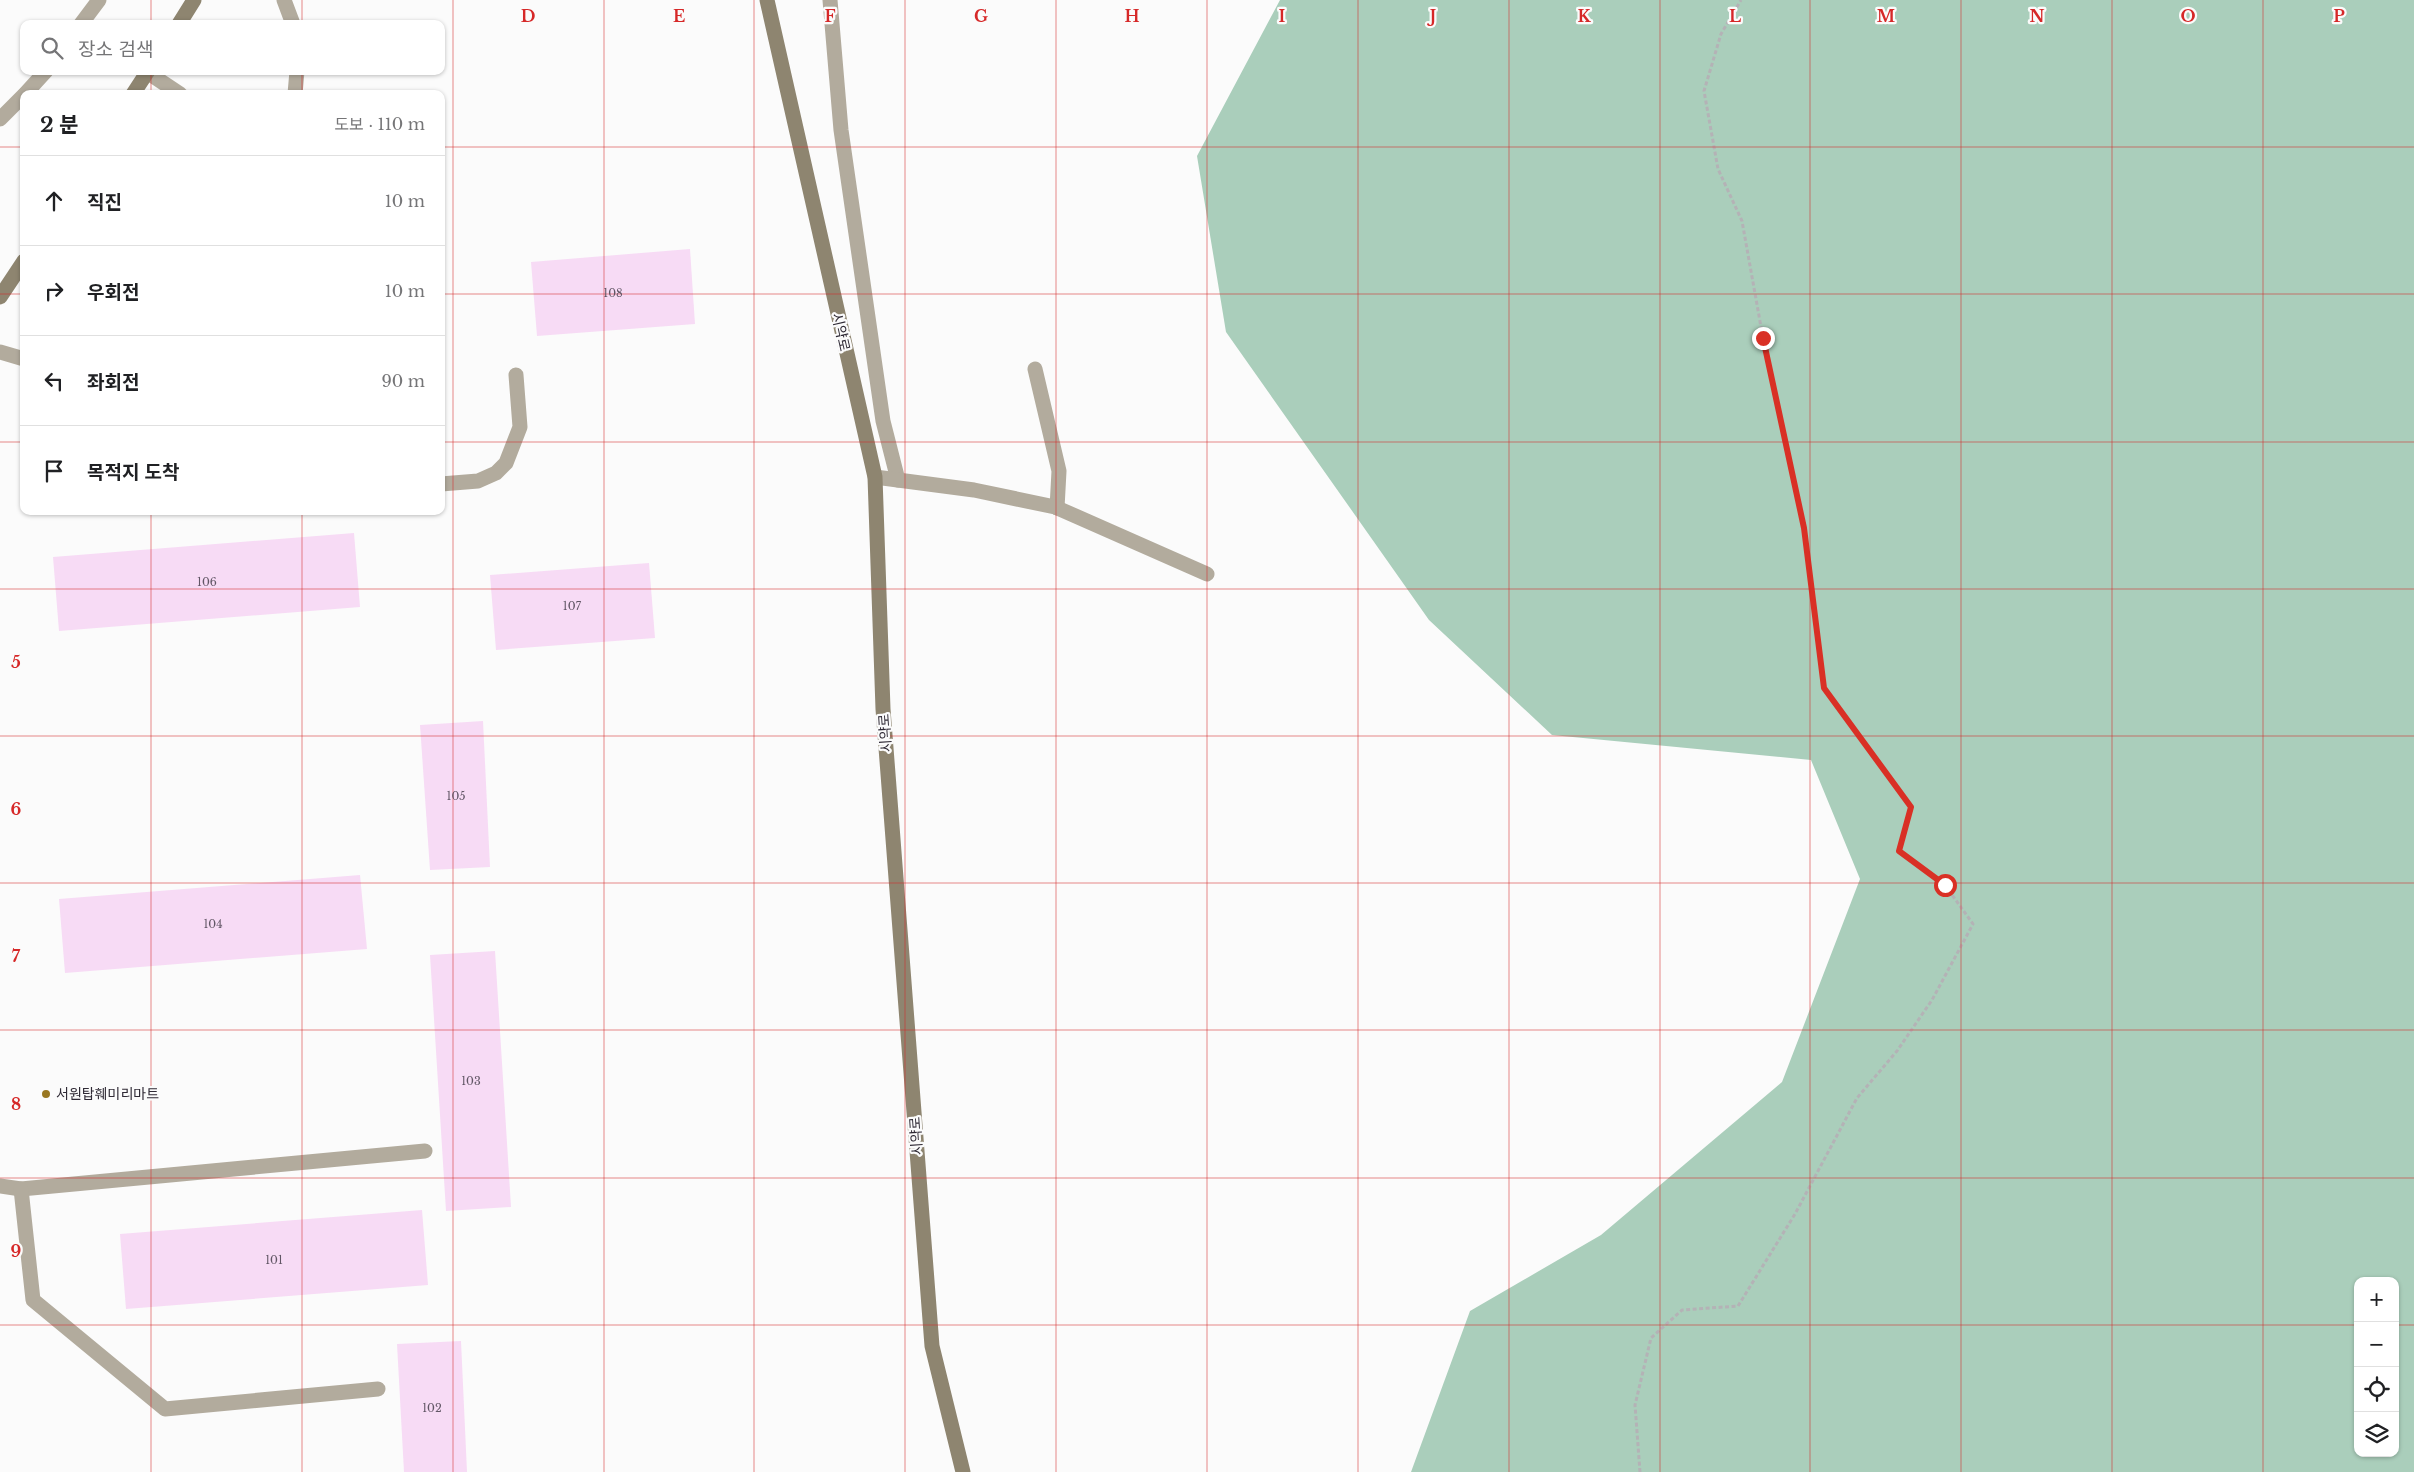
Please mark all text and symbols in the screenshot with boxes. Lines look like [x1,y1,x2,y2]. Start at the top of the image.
text: D [521,6,535,26]
text: E [673,6,685,26]
text: F [824,6,836,26]
text: G [974,6,988,26]
text: H [1124,6,1140,26]
text: I [1279,6,1286,26]
text: J [1427,6,1436,26]
text: K [1577,6,1591,26]
text: L [1729,6,1741,26]
text: M [1877,6,1895,26]
text: N [2029,6,2045,26]
text: O [2180,6,2196,26]
text: P [2333,6,2345,26]
search box [20,20,445,75]
icon: search [38,34,66,62]
text: 장소 검색 [78,38,153,61]
text: 2 분 [40,112,79,138]
text: 도보 · 110 m [334,114,425,134]
icon: ahead [40,187,68,215]
text: 직진 [87,191,122,214]
text: 10 m [385,191,425,211]
icon: right [40,277,68,305]
text: 우회전 [87,281,139,304]
text: 10 m [385,281,425,301]
house number: 108 [603,286,623,300]
street label: 시약로 [828,311,854,353]
route end [1752,327,1775,350]
icon: left [40,367,68,395]
text: 좌회전 [87,371,139,394]
text: 90 m [382,371,425,391]
icon: arrive [40,457,68,485]
text: 목적지 도착 [87,461,179,484]
house number: 106 [197,575,217,589]
house number: 107 [563,599,582,613]
text: 5 [11,652,21,672]
street label: 시약로 [875,713,895,753]
house number: 105 [446,789,466,803]
text: 6 [11,799,22,819]
route start [1934,874,1957,897]
house number: 104 [203,917,223,931]
text: 7 [12,946,21,966]
house number: 103 [461,1074,481,1088]
place label: 서원탑훼미리마트 [56,1085,159,1103]
marker: 서원탑훼미리마트 [40,1088,52,1100]
text: 8 [11,1094,21,1114]
street label: 시약로 [906,1116,926,1156]
text: 9 [11,1241,22,1261]
house number: 101 [265,1253,283,1267]
map controls [2354,1277,2399,1457]
button: + [2354,1277,2399,1322]
button: − [2354,1322,2399,1367]
button: locate [2354,1367,2399,1412]
house number: 102 [422,1401,442,1415]
button: layers [2354,1412,2399,1457]

